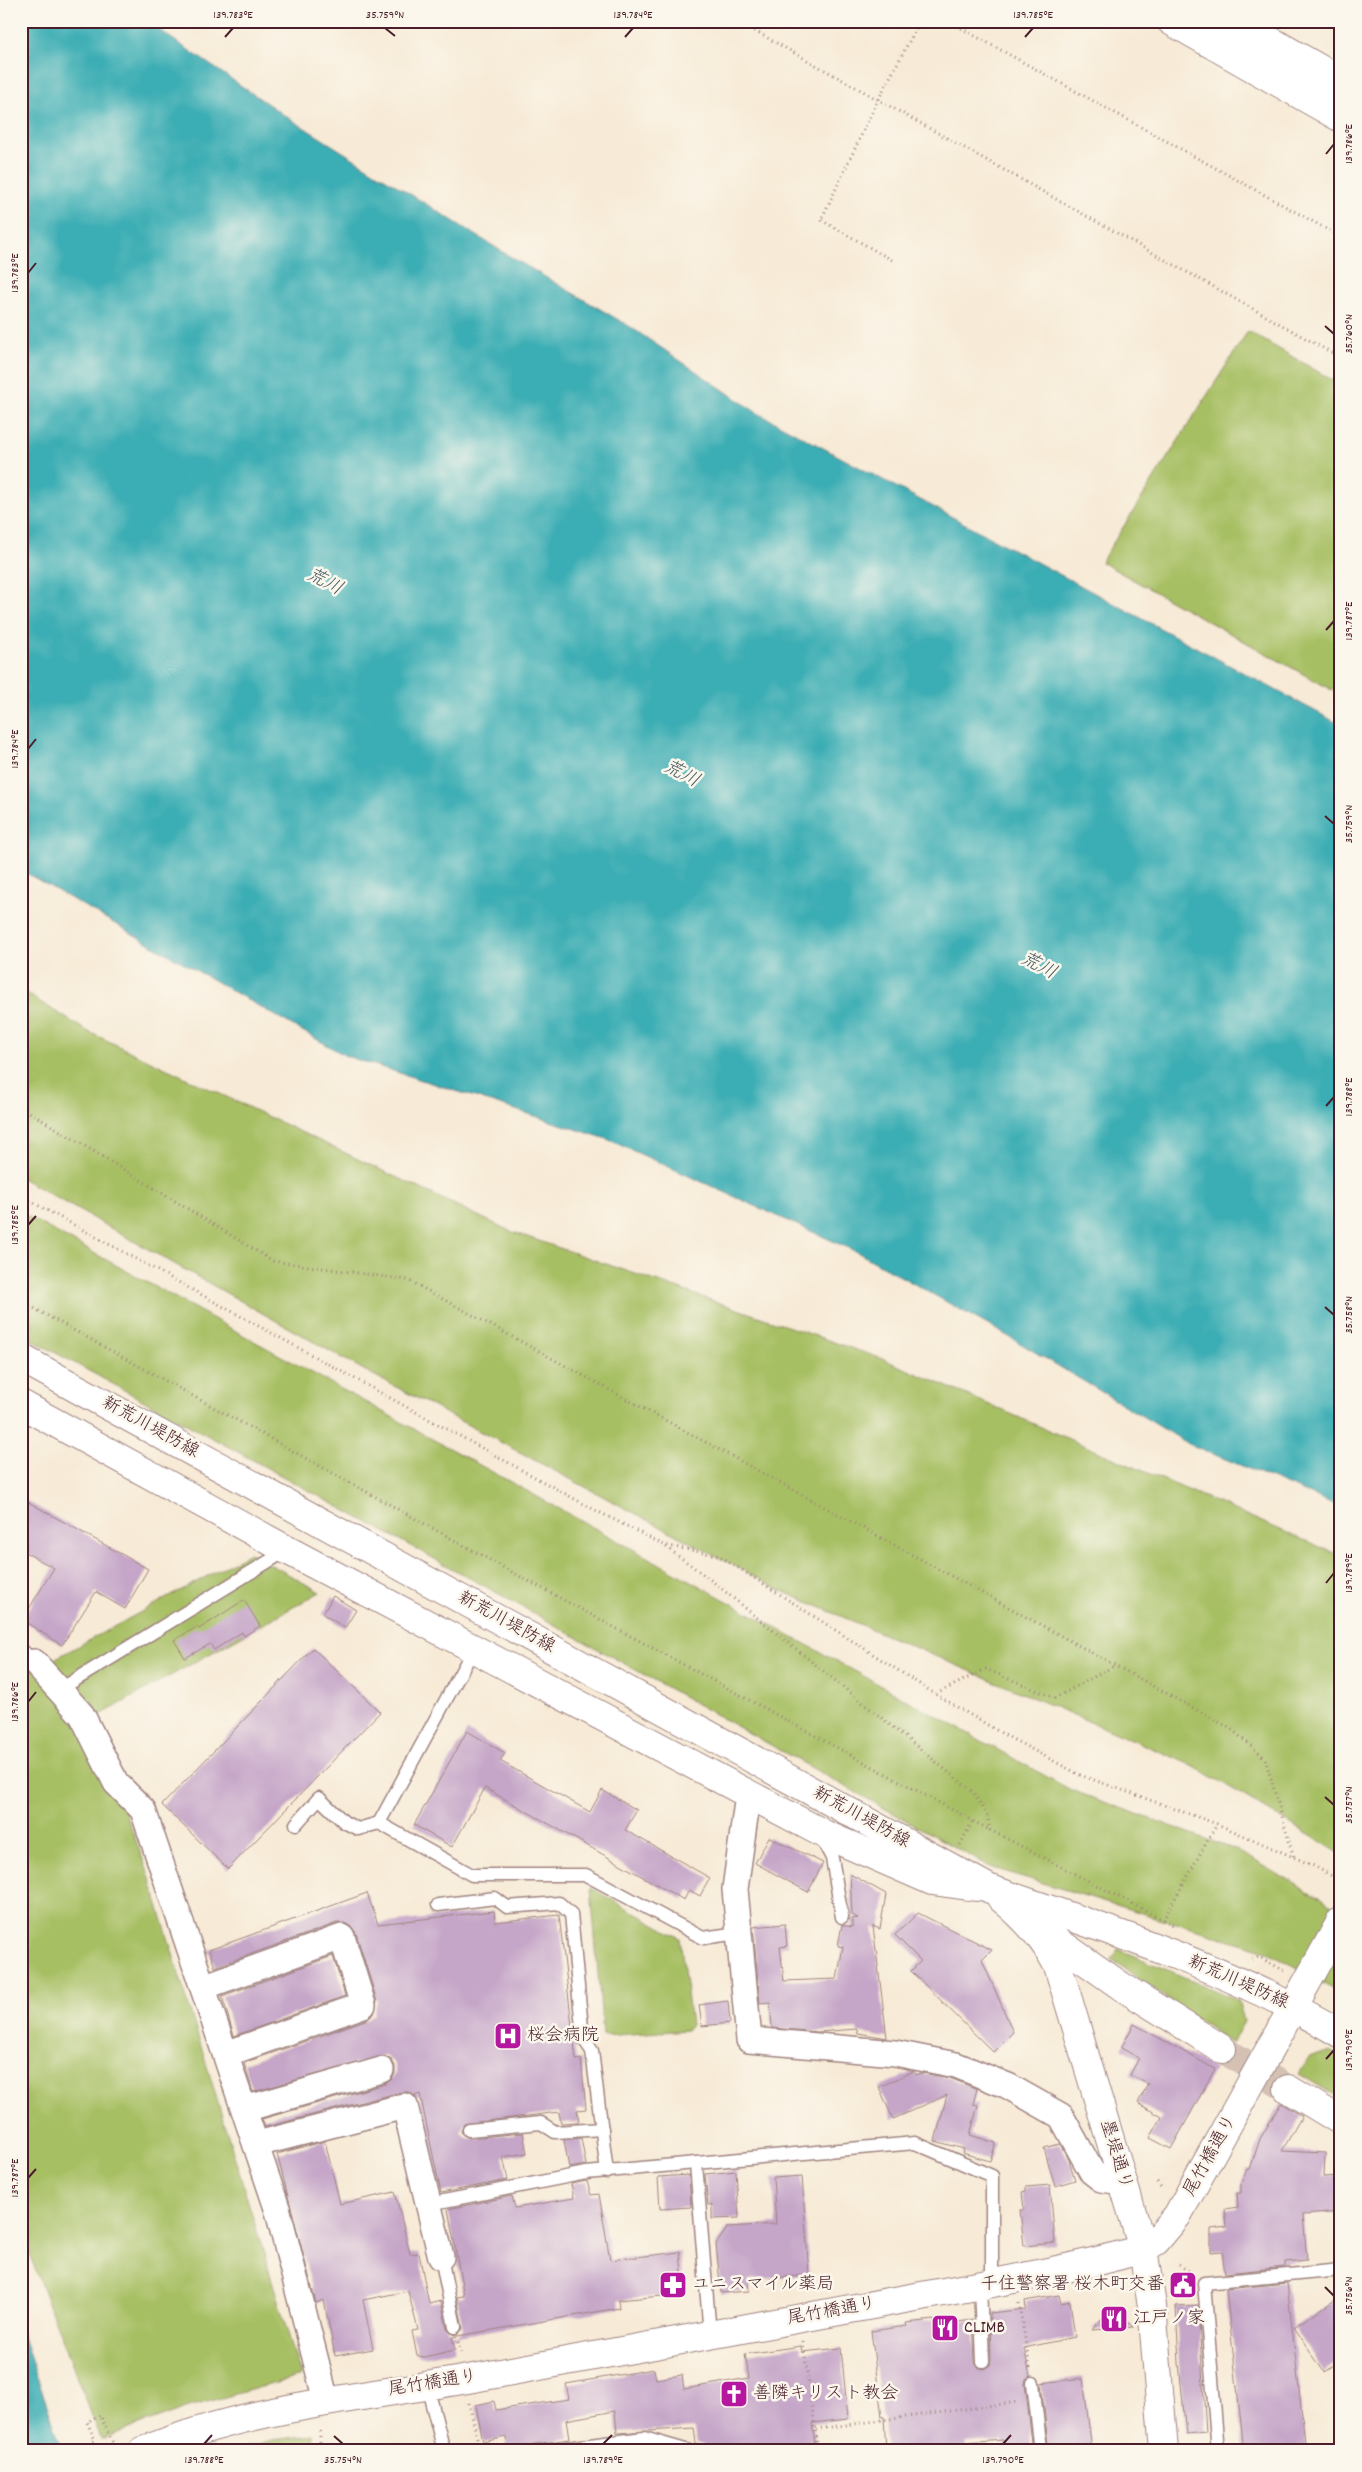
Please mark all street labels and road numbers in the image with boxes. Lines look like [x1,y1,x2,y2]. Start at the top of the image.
street label: 新荒川堤防線 [97,1391,203,1465]
street label: 新荒川堤防線 [453,1586,559,1660]
street label: 新荒川堤防線 [808,1781,914,1855]
street label: 新荒川堤防線 [1184,1950,1292,2016]
street label: 尾竹橋通り [1178,2111,1244,2201]
street label: 墨堤通り [1093,2117,1137,2193]
street label: 尾竹橋通り [786,2292,878,2332]
street label: 尾竹橋通り [387,2365,479,2403]

